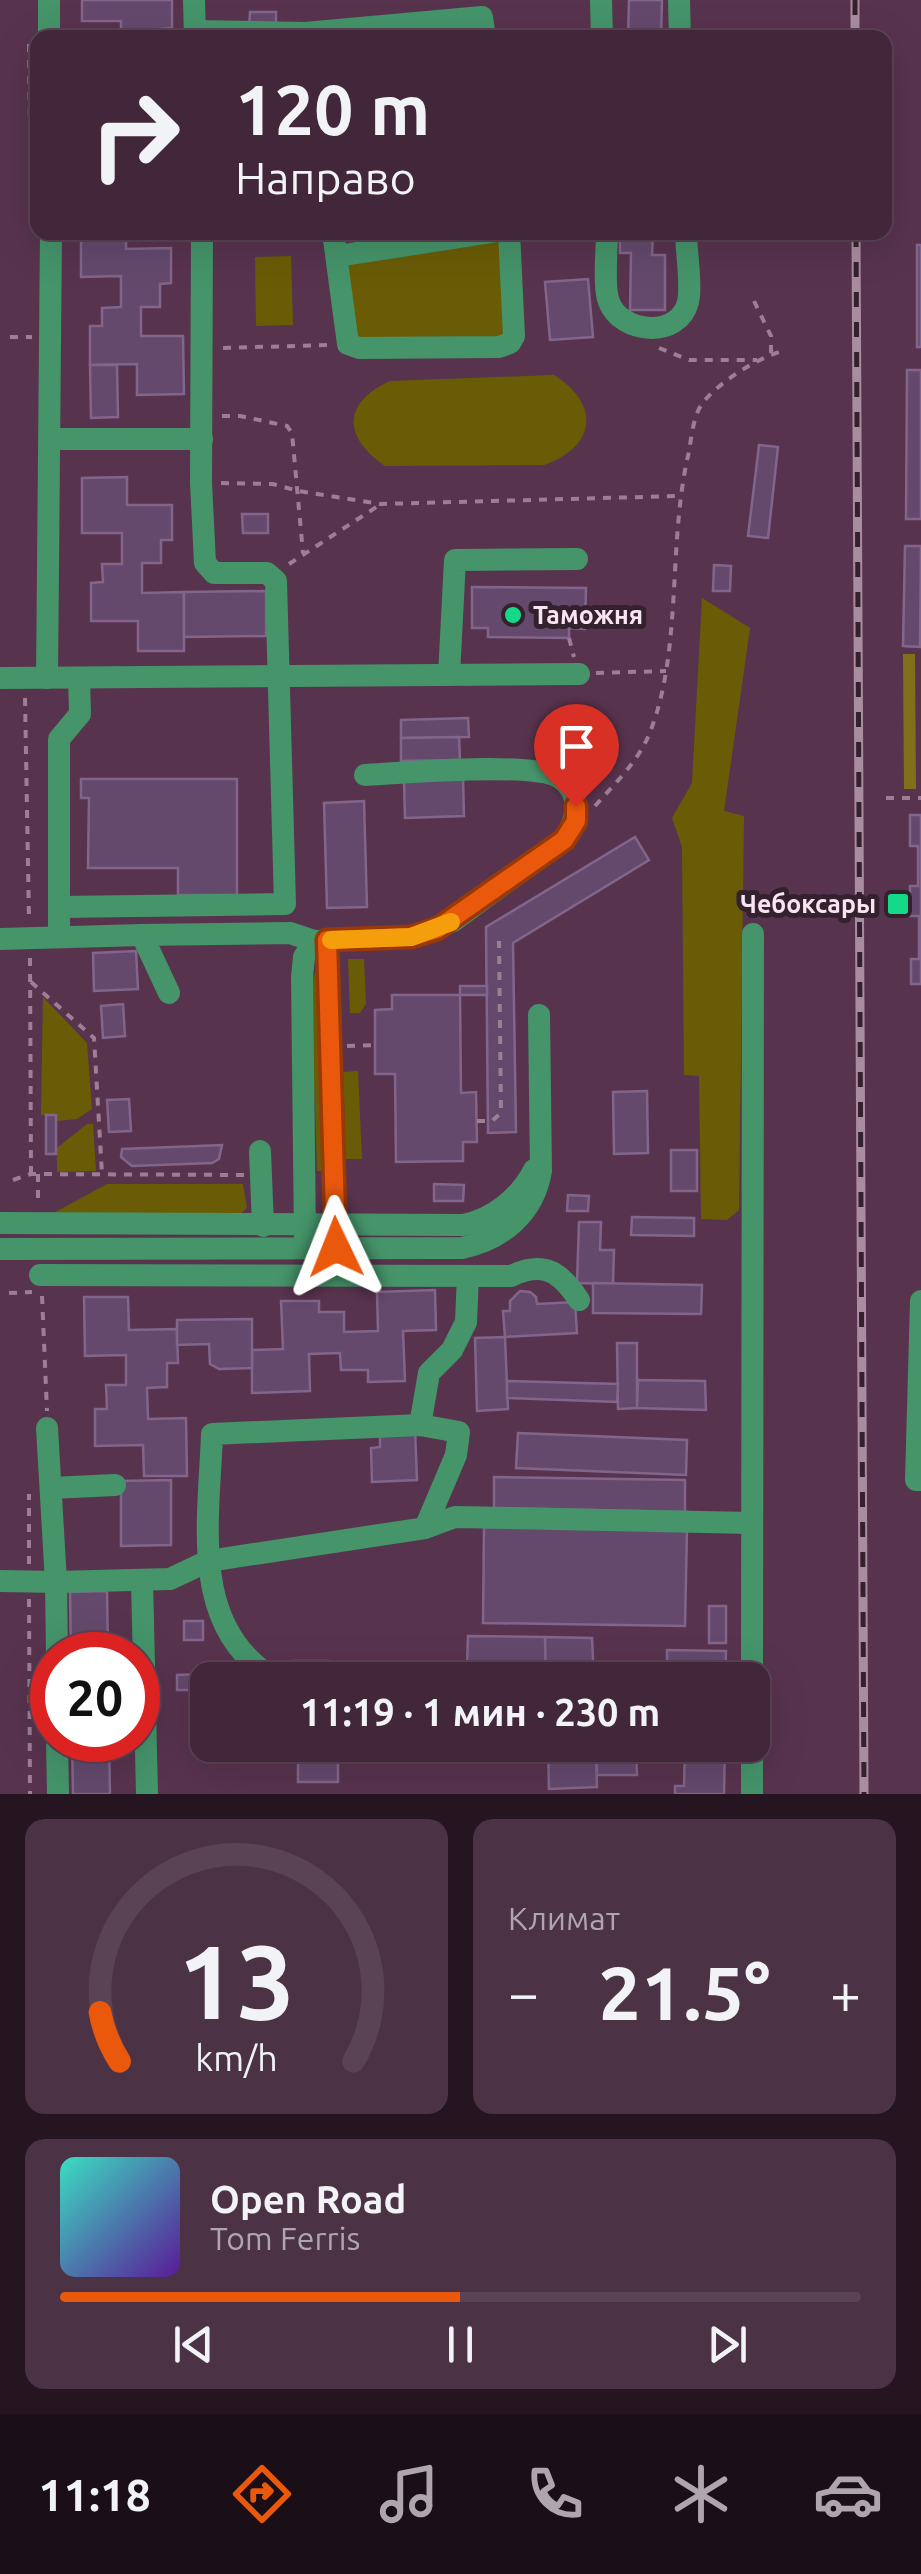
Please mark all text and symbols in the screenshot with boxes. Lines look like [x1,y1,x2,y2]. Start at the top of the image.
icon: right [70,70,200,200]
text: 120 m [235,70,430,148]
text: Направо [235,152,416,203]
place label: Таможня [533,601,643,629]
marker: Таможня [502,604,524,626]
pin [534,704,619,807]
icon: arrive [549,719,604,774]
place label: Чебоксары [740,890,876,918]
marker: Чебоксары [885,891,911,917]
position arrow [284,1195,388,1299]
speed limit sign: 20 [30,1632,160,1762]
text: 11:19 · 1 мин · 230 m [300,1691,660,1733]
text: Климат [508,1900,620,1936]
text: 13 [178,1922,295,2039]
text: 21.5° [599,1950,770,2034]
text: − [508,1962,539,2023]
text: + [830,1962,861,2023]
text: km/h [195,2038,278,2078]
text: Open Road [210,2178,406,2220]
text: Tom Ferris [210,2220,360,2256]
icon: previous [166,2317,221,2372]
icon: pause [433,2317,488,2372]
icon: next [700,2317,755,2372]
icon: directions [227,2459,297,2529]
icon: music [374,2459,444,2529]
icon: phone [520,2459,590,2529]
icon: climate [666,2459,736,2529]
icon: car [813,2459,883,2529]
text: 11:18 [38,2469,151,2520]

